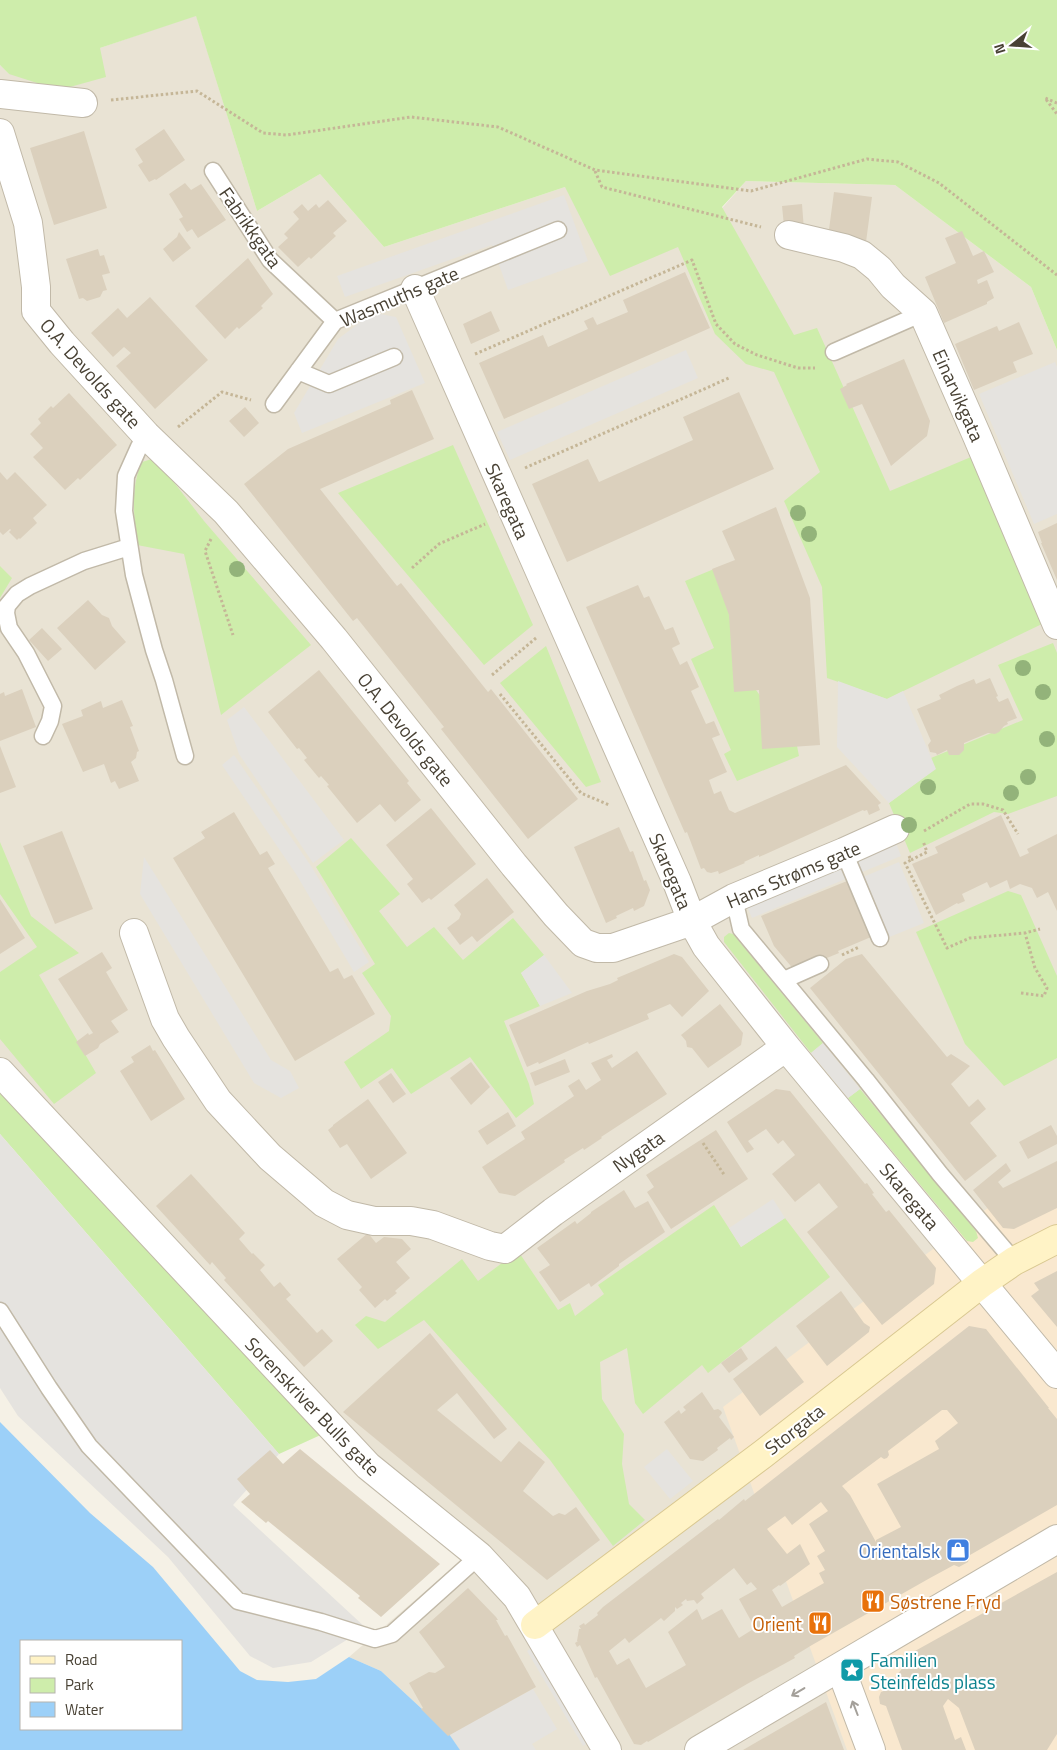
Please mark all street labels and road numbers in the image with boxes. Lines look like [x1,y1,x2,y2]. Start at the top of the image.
street label: Fabrikkgata [212,181,290,274]
street label: Wasmuths gate [335,258,463,334]
street label: O.A. Devolds gate [33,311,149,435]
street label: Einarvikgata [926,344,993,446]
street label: Skaregata [478,458,538,544]
street label: O.A. Devolds gate [351,666,461,792]
street label: Skaregata [642,828,700,914]
street label: Hans Strøms gate [721,833,865,915]
street label: Nygata [606,1122,670,1179]
street label: Skaregata [873,1156,947,1236]
street label: Sorenskriver Bulls gate [239,1330,387,1482]
street label: Storgata [758,1396,830,1462]

